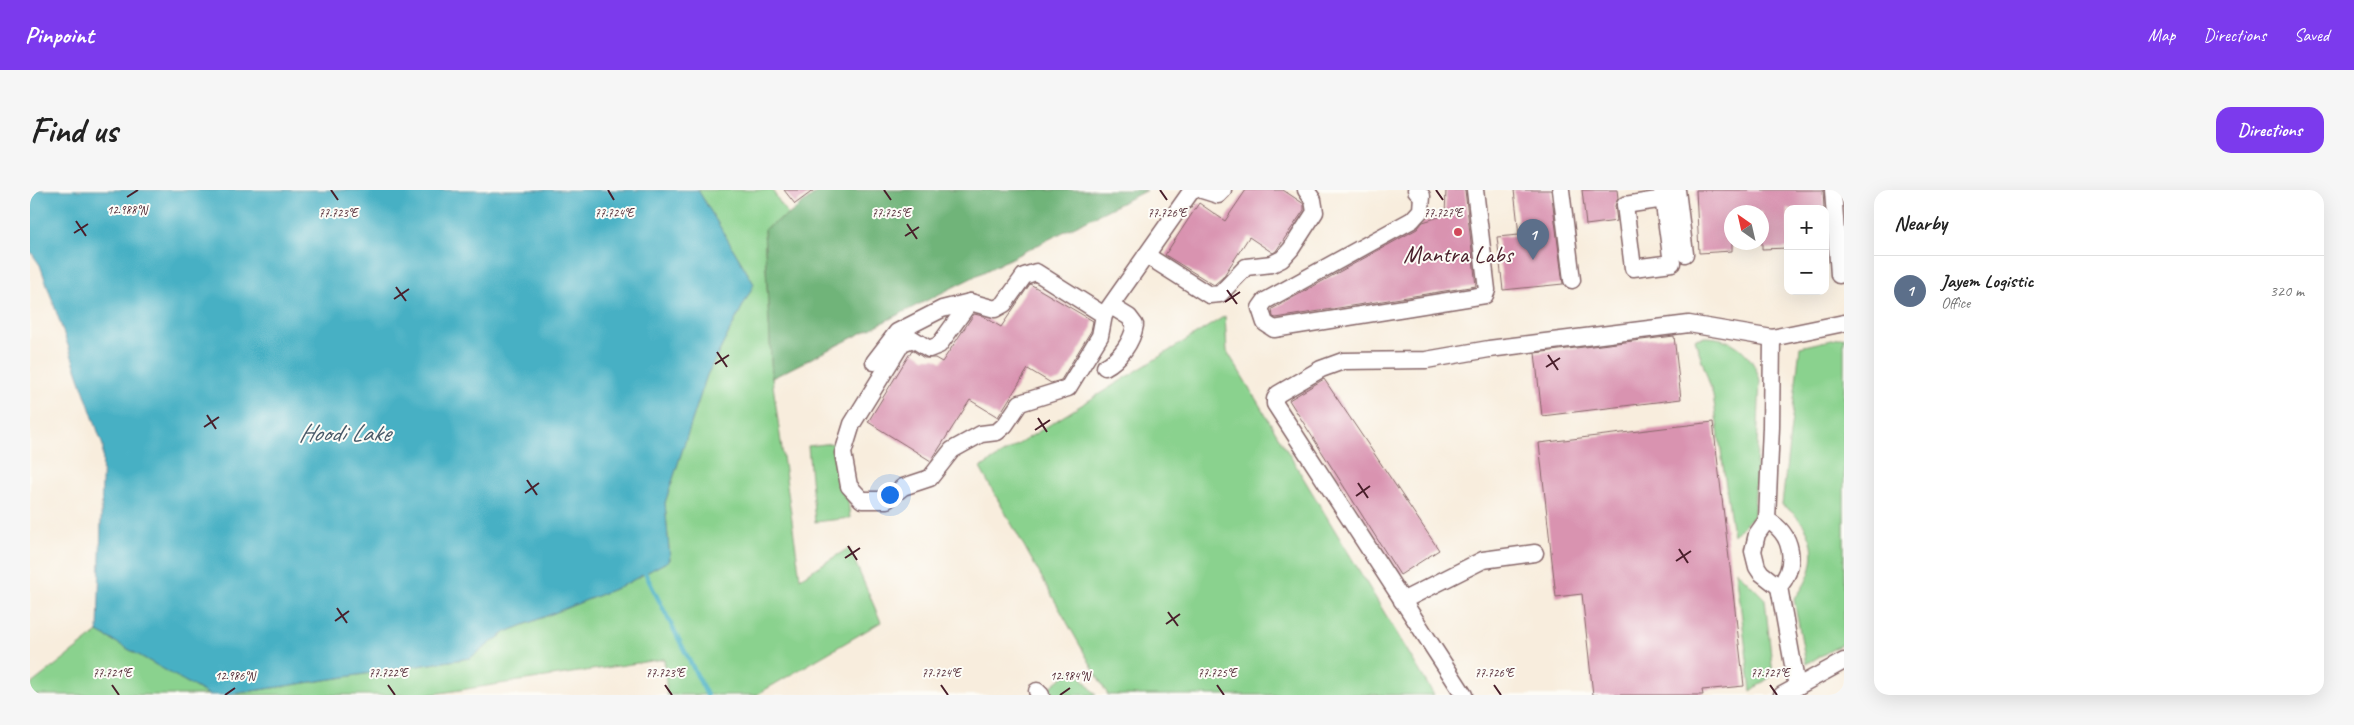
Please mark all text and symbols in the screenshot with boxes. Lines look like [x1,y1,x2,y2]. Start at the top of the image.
text: Pinpoint [25,20,94,50]
text: Map [2148,24,2175,46]
text: Directions [2203,24,2266,46]
text: Saved [2294,24,2329,46]
button: Directions [2216,107,2324,153]
text: Find us [30,108,117,153]
text: 12.988°N [107,202,149,218]
text: 77.723°E [318,205,359,221]
text: 77.724°E [594,205,635,221]
text: 77.725°E [871,205,912,221]
text: 77.726°E [1147,205,1188,221]
text: 77.727°E [1423,205,1464,221]
north arrow [1724,205,1769,250]
map controls [1784,205,1829,295]
button: + [1784,205,1829,250]
text: Nearby [1894,210,1947,236]
pin: 1 [1517,219,1549,260]
marker: Mantra Labs [1452,226,1464,238]
place label: Mantra Labs [1403,239,1514,269]
button: − [1784,250,1829,295]
text: Jayem Logistic [1941,269,2033,293]
text: 1 [1906,281,1914,301]
text: 320 m [2270,281,2304,301]
text: Office [1941,293,1970,313]
water label: Hoodi Lake [298,417,393,449]
your location [877,482,903,508]
text: 77.721°E [92,665,133,681]
text: 77.722°E [368,665,409,681]
text: 77.723°E [645,665,686,681]
text: 77.724°E [921,665,962,681]
text: 77.725°E [1197,665,1238,681]
text: 77.726°E [1474,665,1515,681]
text: 77.727°E [1750,665,1791,681]
text: 12.986°N [215,668,257,684]
text: 12.984°N [1050,668,1092,684]

